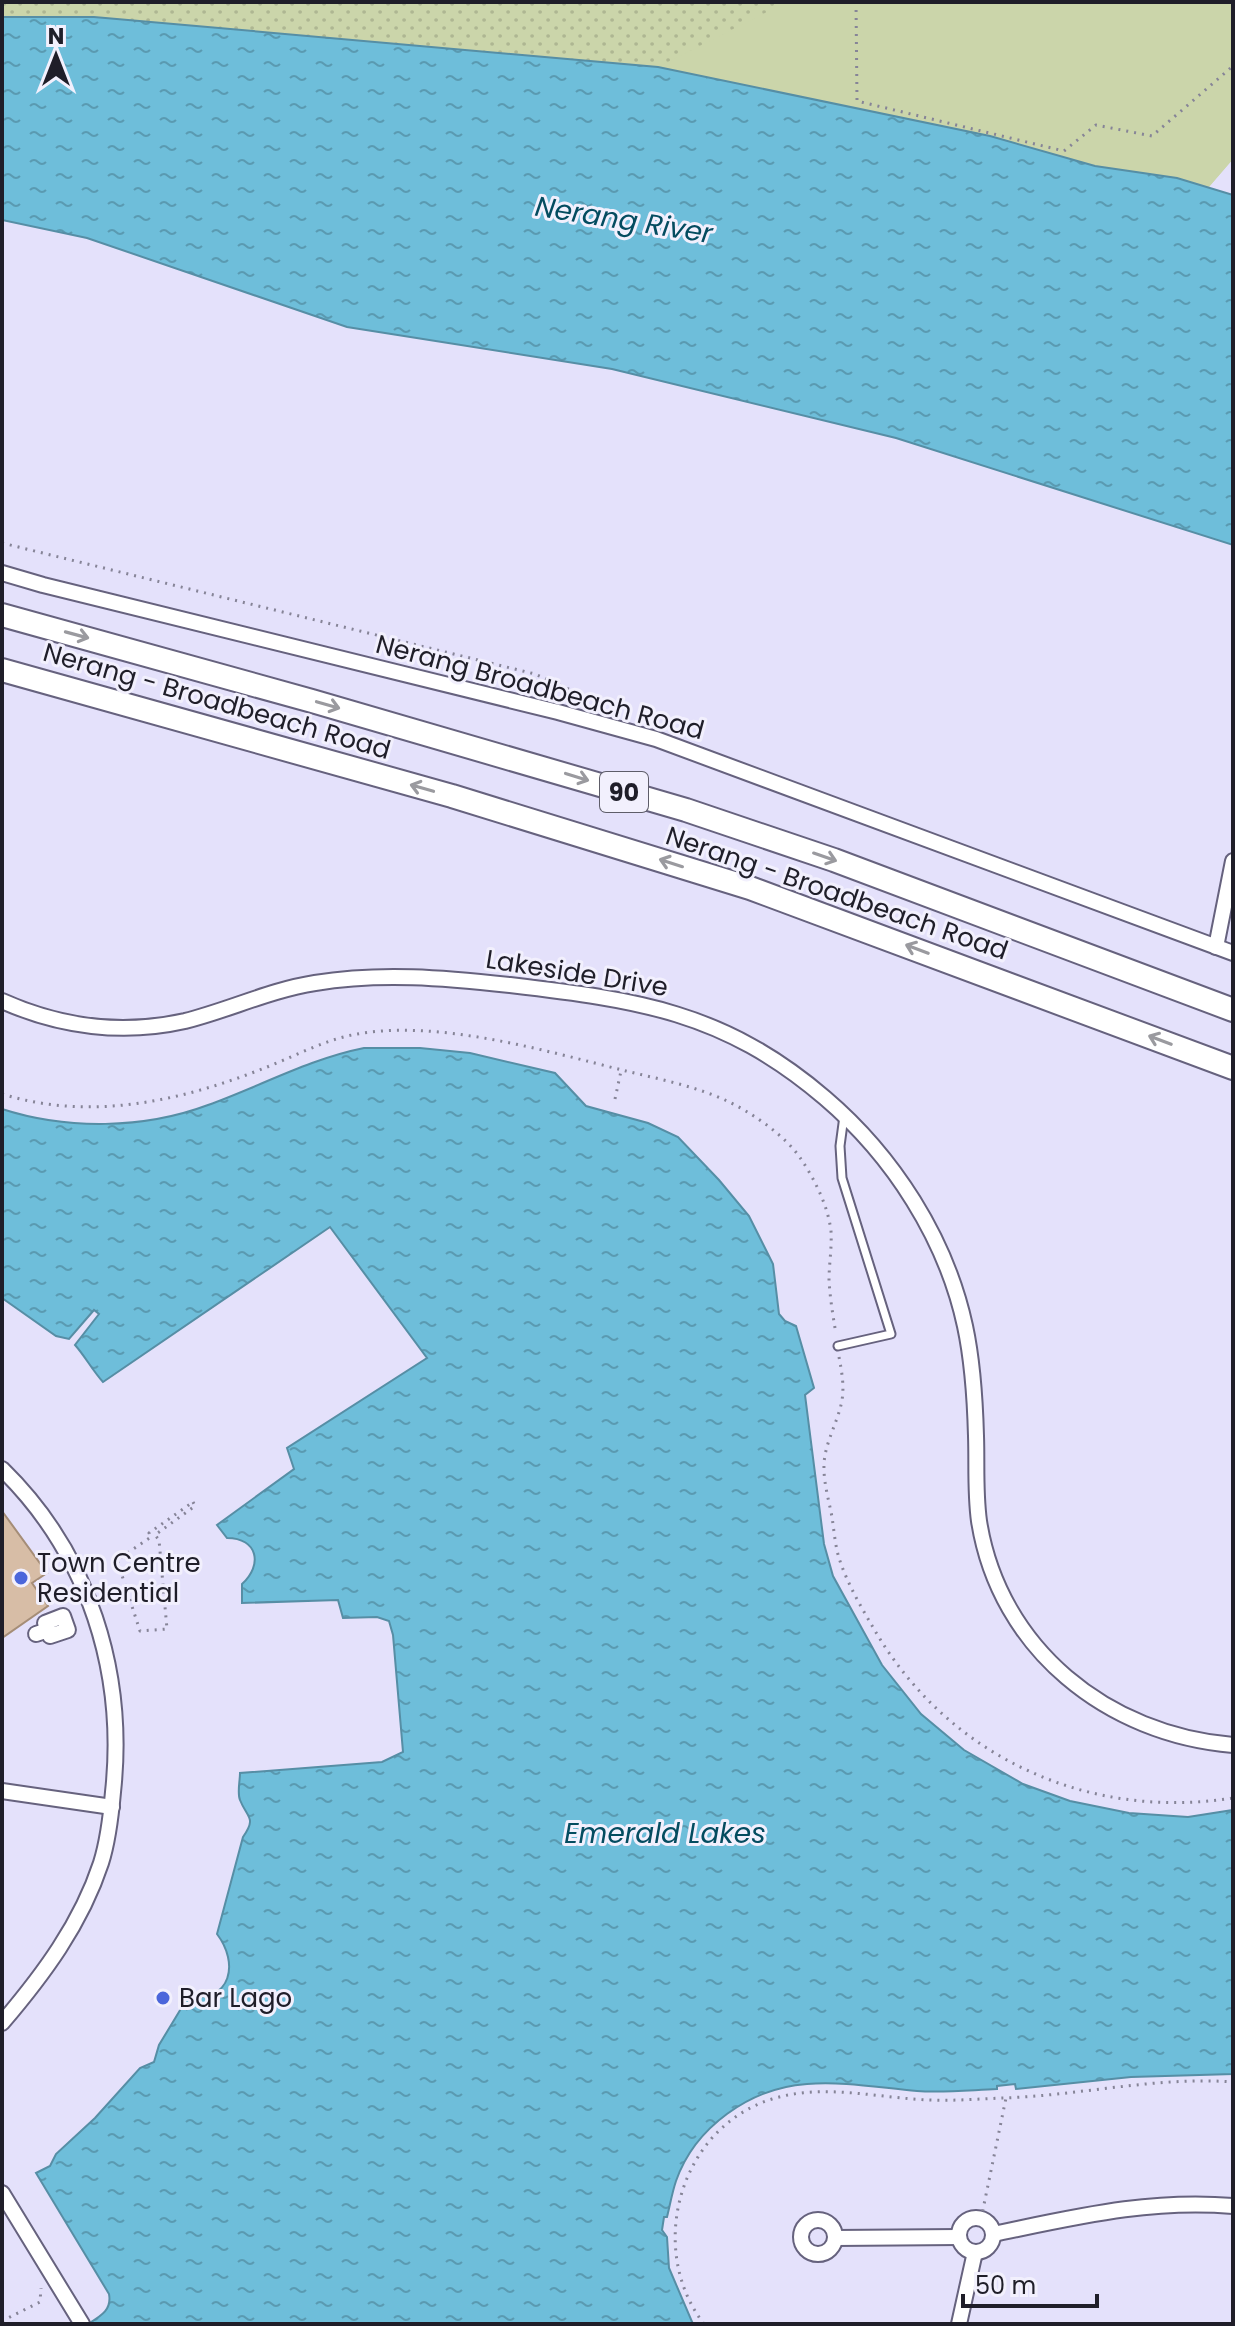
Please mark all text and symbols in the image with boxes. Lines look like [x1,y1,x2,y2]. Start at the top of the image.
north arrow [16,16,96,96]
text: N [48,21,64,52]
water label: Nerang River [533,187,716,253]
street label: Nerang Broadbeach Road [372,626,708,748]
one-way arrow [64,628,90,643]
street label: Nerang - Broadbeach Road [39,634,395,768]
one-way arrow [314,698,340,713]
one-way arrow [564,770,590,785]
road number: 90 [600,772,648,812]
one-way arrow [410,780,436,795]
street label: Nerang - Broadbeach Road [661,817,1013,969]
one-way arrow [812,851,837,866]
one-way arrow [659,855,685,870]
street label: Lakeside Drive [483,941,671,1005]
one-way arrow [905,941,930,955]
one-way arrow [1148,1032,1173,1046]
place label: Town Centre Residential [37,1545,201,1611]
marker: Town Centre Residential [12,1569,30,1587]
water label: Emerald Lakes [564,1814,766,1853]
place label: Bar Lago [179,1980,292,2016]
marker: Bar Lago [154,1989,172,2007]
scale bar [963,2258,1097,2308]
text: 50 m [975,2269,1036,2302]

